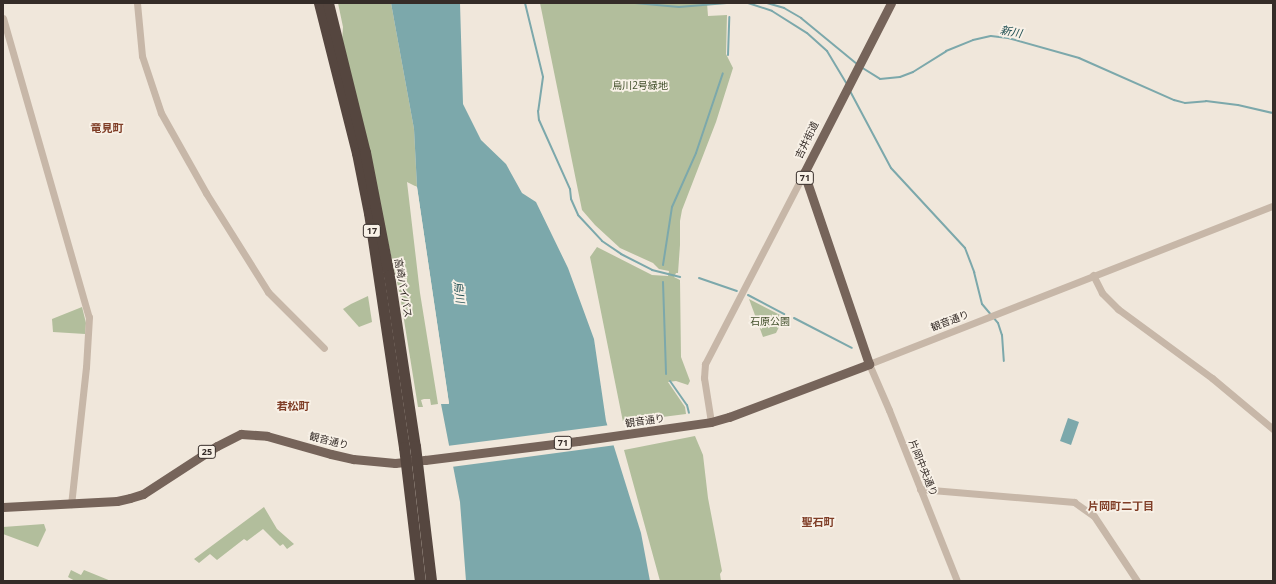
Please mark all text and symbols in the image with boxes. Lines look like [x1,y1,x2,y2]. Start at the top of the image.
water label: 新川 [999,23,1023,41]
park label: 烏川2号緑地 [612,80,668,92]
street label: 吉井街道 [793,119,821,161]
district label: 竜見町 [91,121,123,135]
road number: 71 [795,171,815,185]
road number: 17 [362,224,382,238]
street label: 高崎バイパス [392,257,414,319]
water label: 烏川 [451,280,467,304]
street label: 観音通り [929,308,971,334]
park label: 石原公園 [750,316,790,328]
district label: 若松町 [277,399,309,413]
street label: 観音通り [624,412,666,430]
street label: 観音通り [308,430,350,452]
road number: 71 [553,436,573,450]
street label: 片岡中央通り [906,438,940,498]
road number: 25 [197,445,217,459]
district label: 片岡町二丁目 [1088,499,1154,513]
district label: 聖石町 [802,515,834,529]

